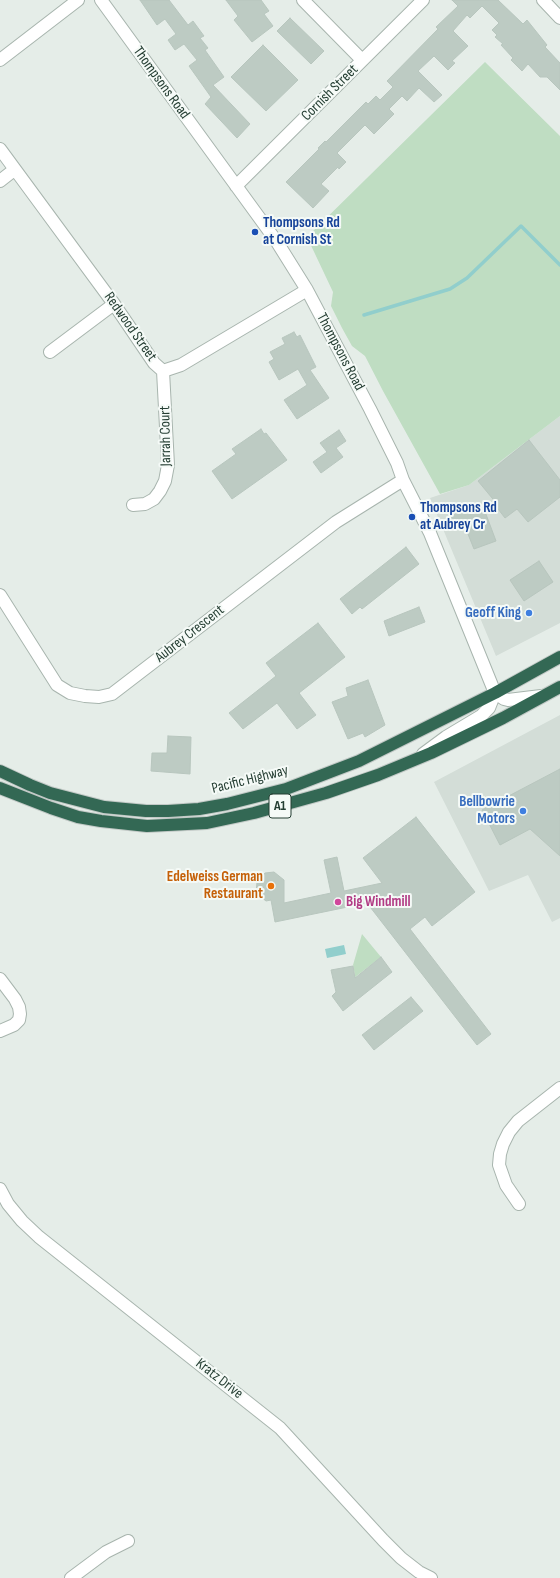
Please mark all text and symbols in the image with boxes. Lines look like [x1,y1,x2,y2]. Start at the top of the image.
street label: Thompsons Road [129,43,193,123]
street label: Cornish Street [298,61,362,125]
place label: Thompsons Rd at Cornish St [263,214,340,249]
marker: Thompsons Rd at Cornish St [250,227,260,237]
street label: Redwood Street [100,289,160,365]
street label: Thompsons Road [312,310,368,394]
street label: Jarrah Court [156,406,176,466]
place label: Thompsons Rd at Aubrey Cr [420,499,497,534]
marker: Thompsons Rd at Aubrey Cr [407,512,417,522]
street label: Aubrey Crescent [152,601,228,667]
place label: Geoff King [465,604,521,622]
marker: Geoff King [524,608,534,618]
street label: Pacific Highway [210,762,290,798]
place label: Bellbowrie Motors [459,793,515,828]
road number: A1 [269,794,291,818]
marker: Bellbowrie Motors [518,806,528,816]
place label: Edelweiss German Restaurant [167,868,263,903]
marker: Edelweiss German Restaurant [266,881,276,891]
place label: Big Windmill [346,893,411,911]
marker: Big Windmill [333,897,343,907]
street label: Kratz Drive [192,1355,246,1403]

